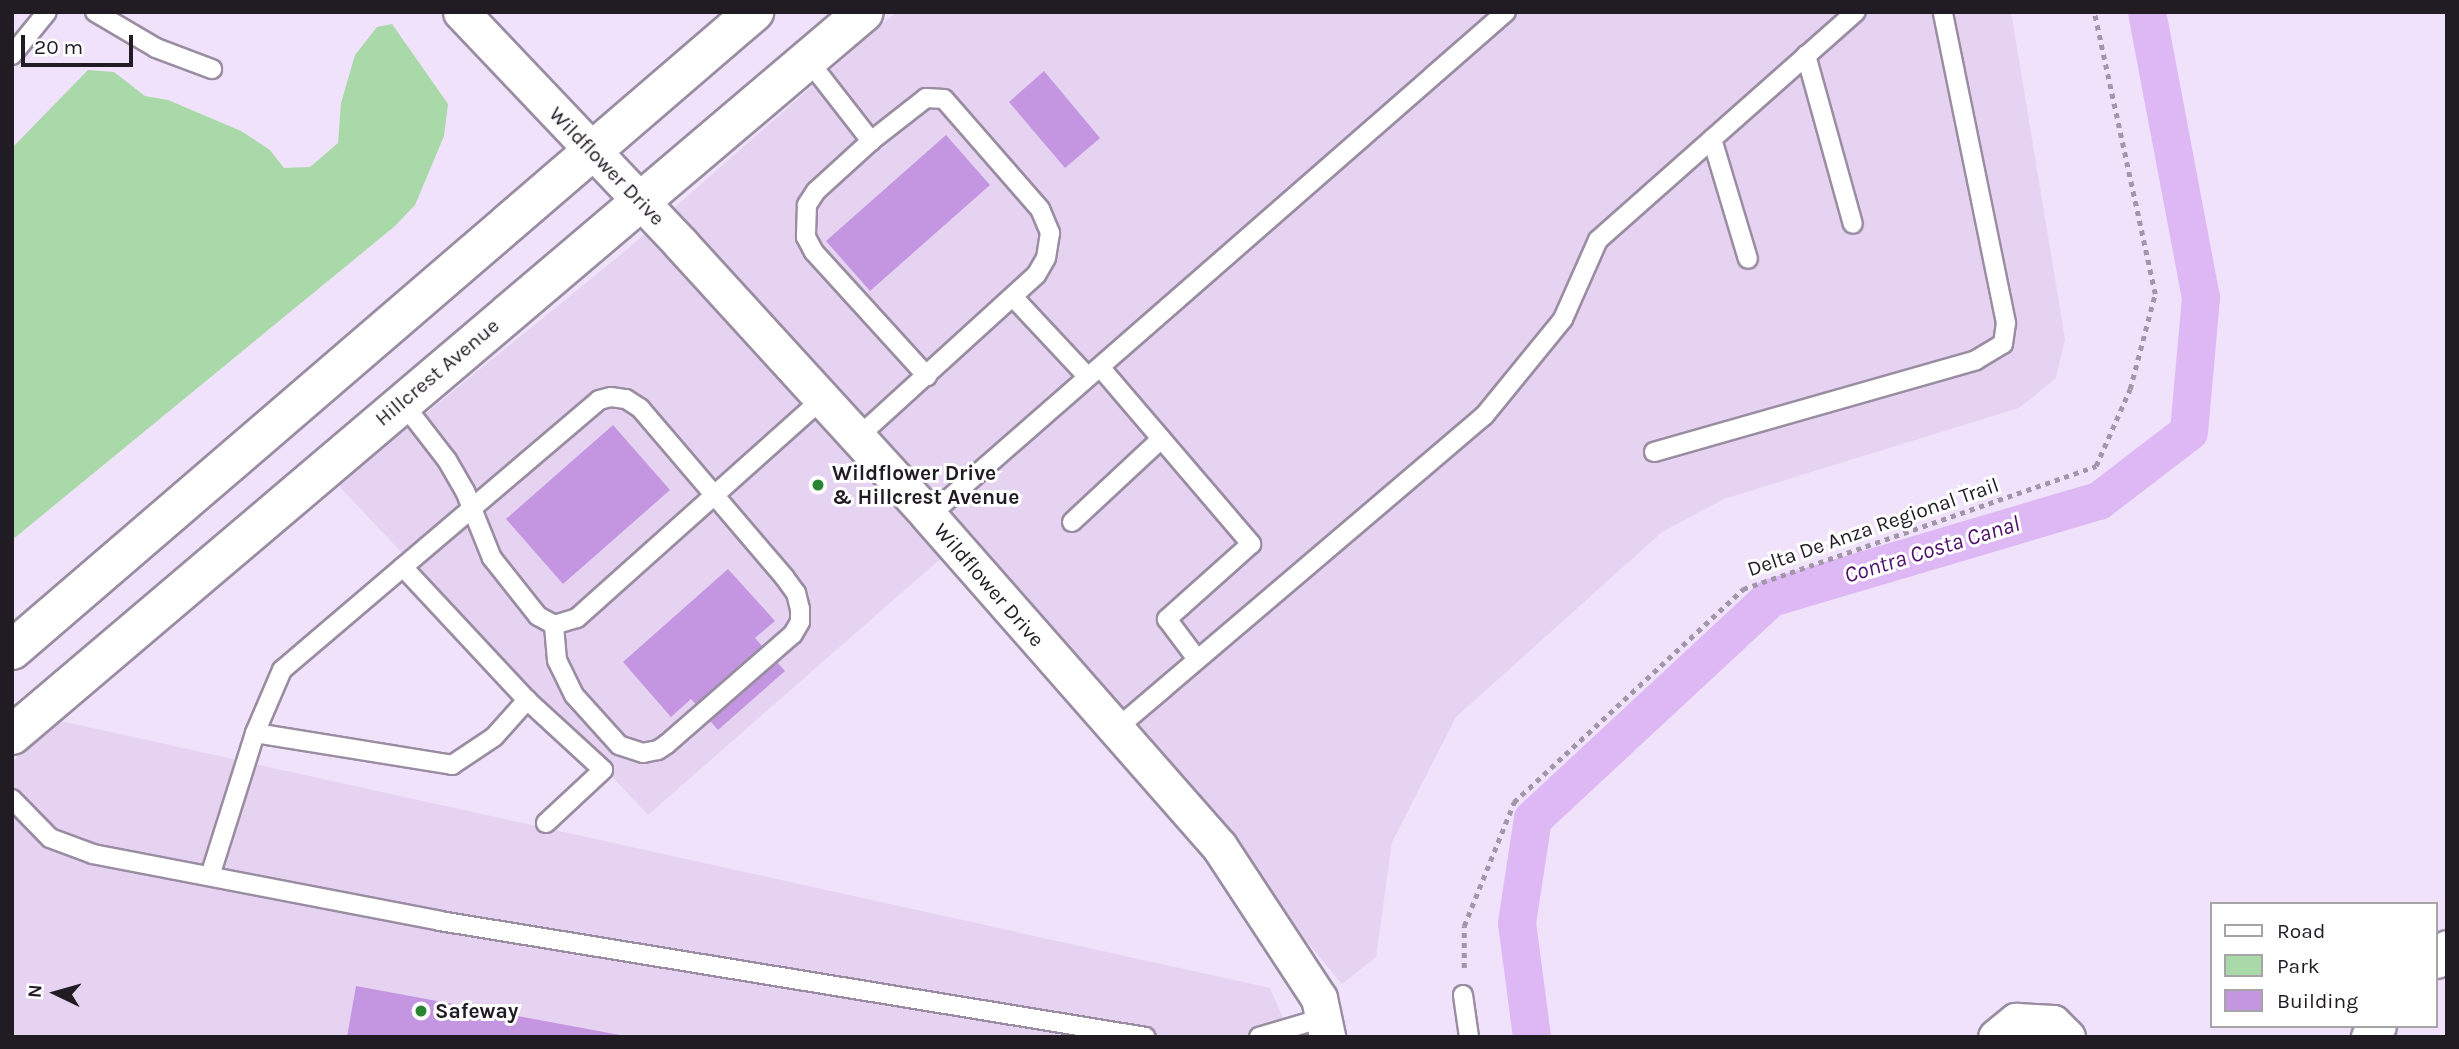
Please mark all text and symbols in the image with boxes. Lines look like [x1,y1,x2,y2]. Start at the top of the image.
scale bar [24,21,136,65]
text: 20 m [34,35,83,59]
street label: Wildflower Drive [544,101,670,231]
street label: Hillcrest Avenue [370,313,504,431]
place label: Wildflower Drive & Hillcrest Avenue [832,460,1019,510]
street label: Delta De Anza Regional Trail [1744,472,2002,582]
marker: Wildflower Drive & Hillcrest Avenue [810,477,826,493]
water label: Contra Costa Canal [1841,510,2023,590]
street label: Wildflower Drive [928,518,1050,652]
legend [2210,902,2438,1028]
text: Road [2277,919,2325,943]
text: Park [2277,954,2320,978]
north arrow [21,958,91,1028]
text: N [24,983,47,999]
text: Building [2277,989,2358,1013]
place label: Safeway [435,998,518,1024]
marker: Safeway [413,1003,429,1019]

